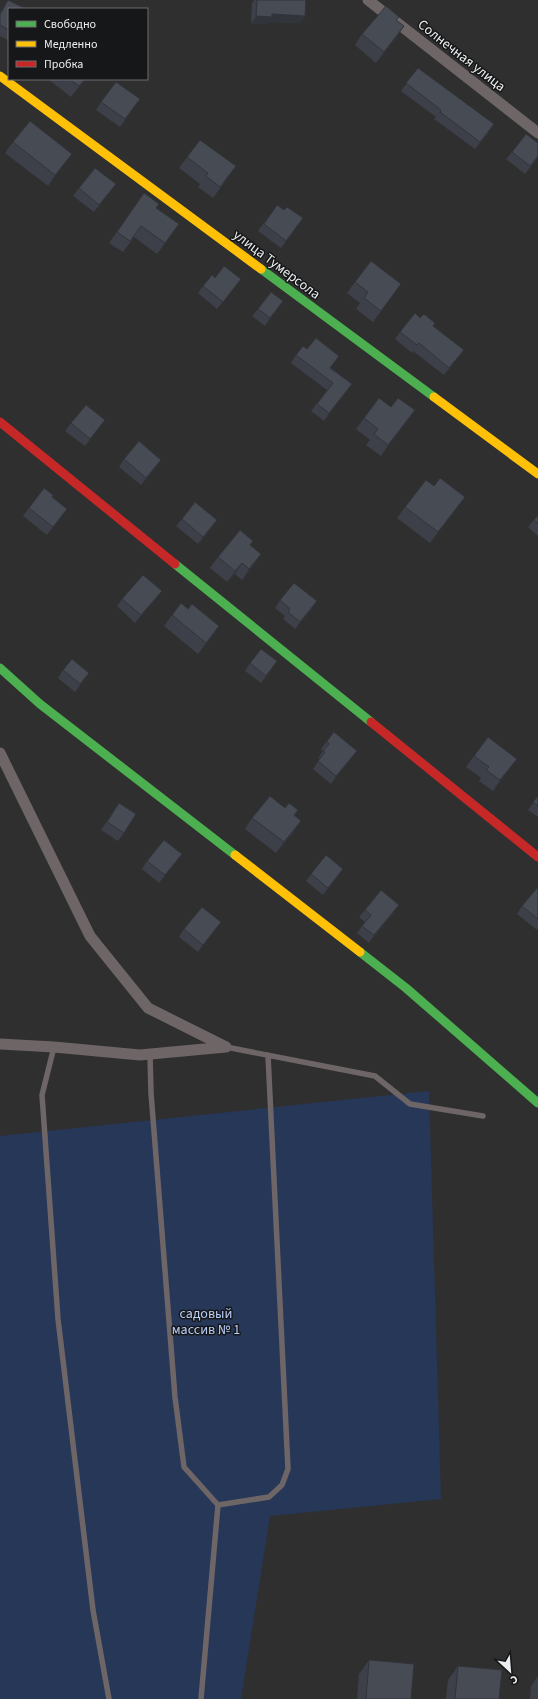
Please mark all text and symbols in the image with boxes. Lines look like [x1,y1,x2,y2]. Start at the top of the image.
legend [8,8,148,80]
street label: Солнечная улица [413,15,510,96]
text: Свободно [44,16,96,33]
text: Медленно [44,36,98,53]
text: Пробка [44,56,83,73]
street label: улица Тумерсола [229,225,324,304]
park label: садовый массив № 1 [172,1304,240,1340]
north arrow [490,1651,530,1691]
text: С [507,1671,520,1688]

